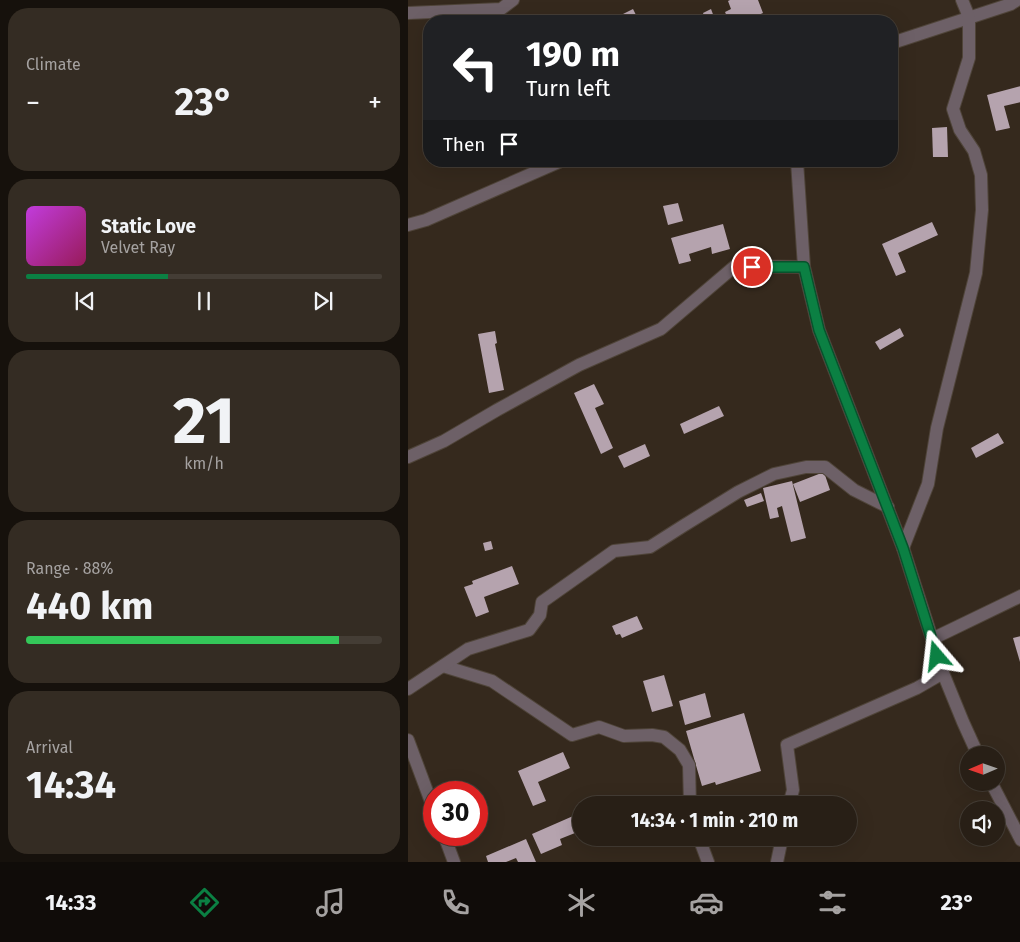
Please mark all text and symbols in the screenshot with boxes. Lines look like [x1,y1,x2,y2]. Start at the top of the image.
text: 190 m [526,33,620,75]
icon: left [443,35,508,100]
text: Climate [26,55,81,74]
text: Turn left [526,75,610,102]
text: 23° [175,79,234,125]
text: − [26,86,40,119]
text: + [368,86,382,119]
icon: arrive [495,130,523,158]
text: Then [443,133,485,156]
text: Static Love [101,215,196,238]
text: Velvet Ray [101,238,175,257]
pin [731,246,773,288]
icon: arrive [738,253,766,281]
icon: previous [71,287,99,315]
icon: pause [190,287,218,315]
icon: next [309,287,337,315]
text: 21 [173,382,235,460]
text: km/h [184,454,224,473]
text: Range · 88% [26,559,114,578]
text: 440 km [26,583,153,629]
position arrow [910,629,962,681]
text: Arrival [26,738,73,757]
north arrow [960,746,1006,791]
map controls [960,746,1005,846]
text: 14:34 [26,762,116,808]
speed limit sign: 30 [423,781,488,846]
button: sound [960,801,1005,846]
text: 14:34 · 1 min · 210 m [631,809,798,832]
icon: directions [187,885,222,920]
icon: music [313,885,348,920]
icon: phone [438,885,473,920]
icon: climate [564,885,599,920]
icon: car [689,885,724,920]
icon: filters [815,885,850,920]
text: 14:33 [45,889,96,916]
text: 23° [940,889,975,916]

